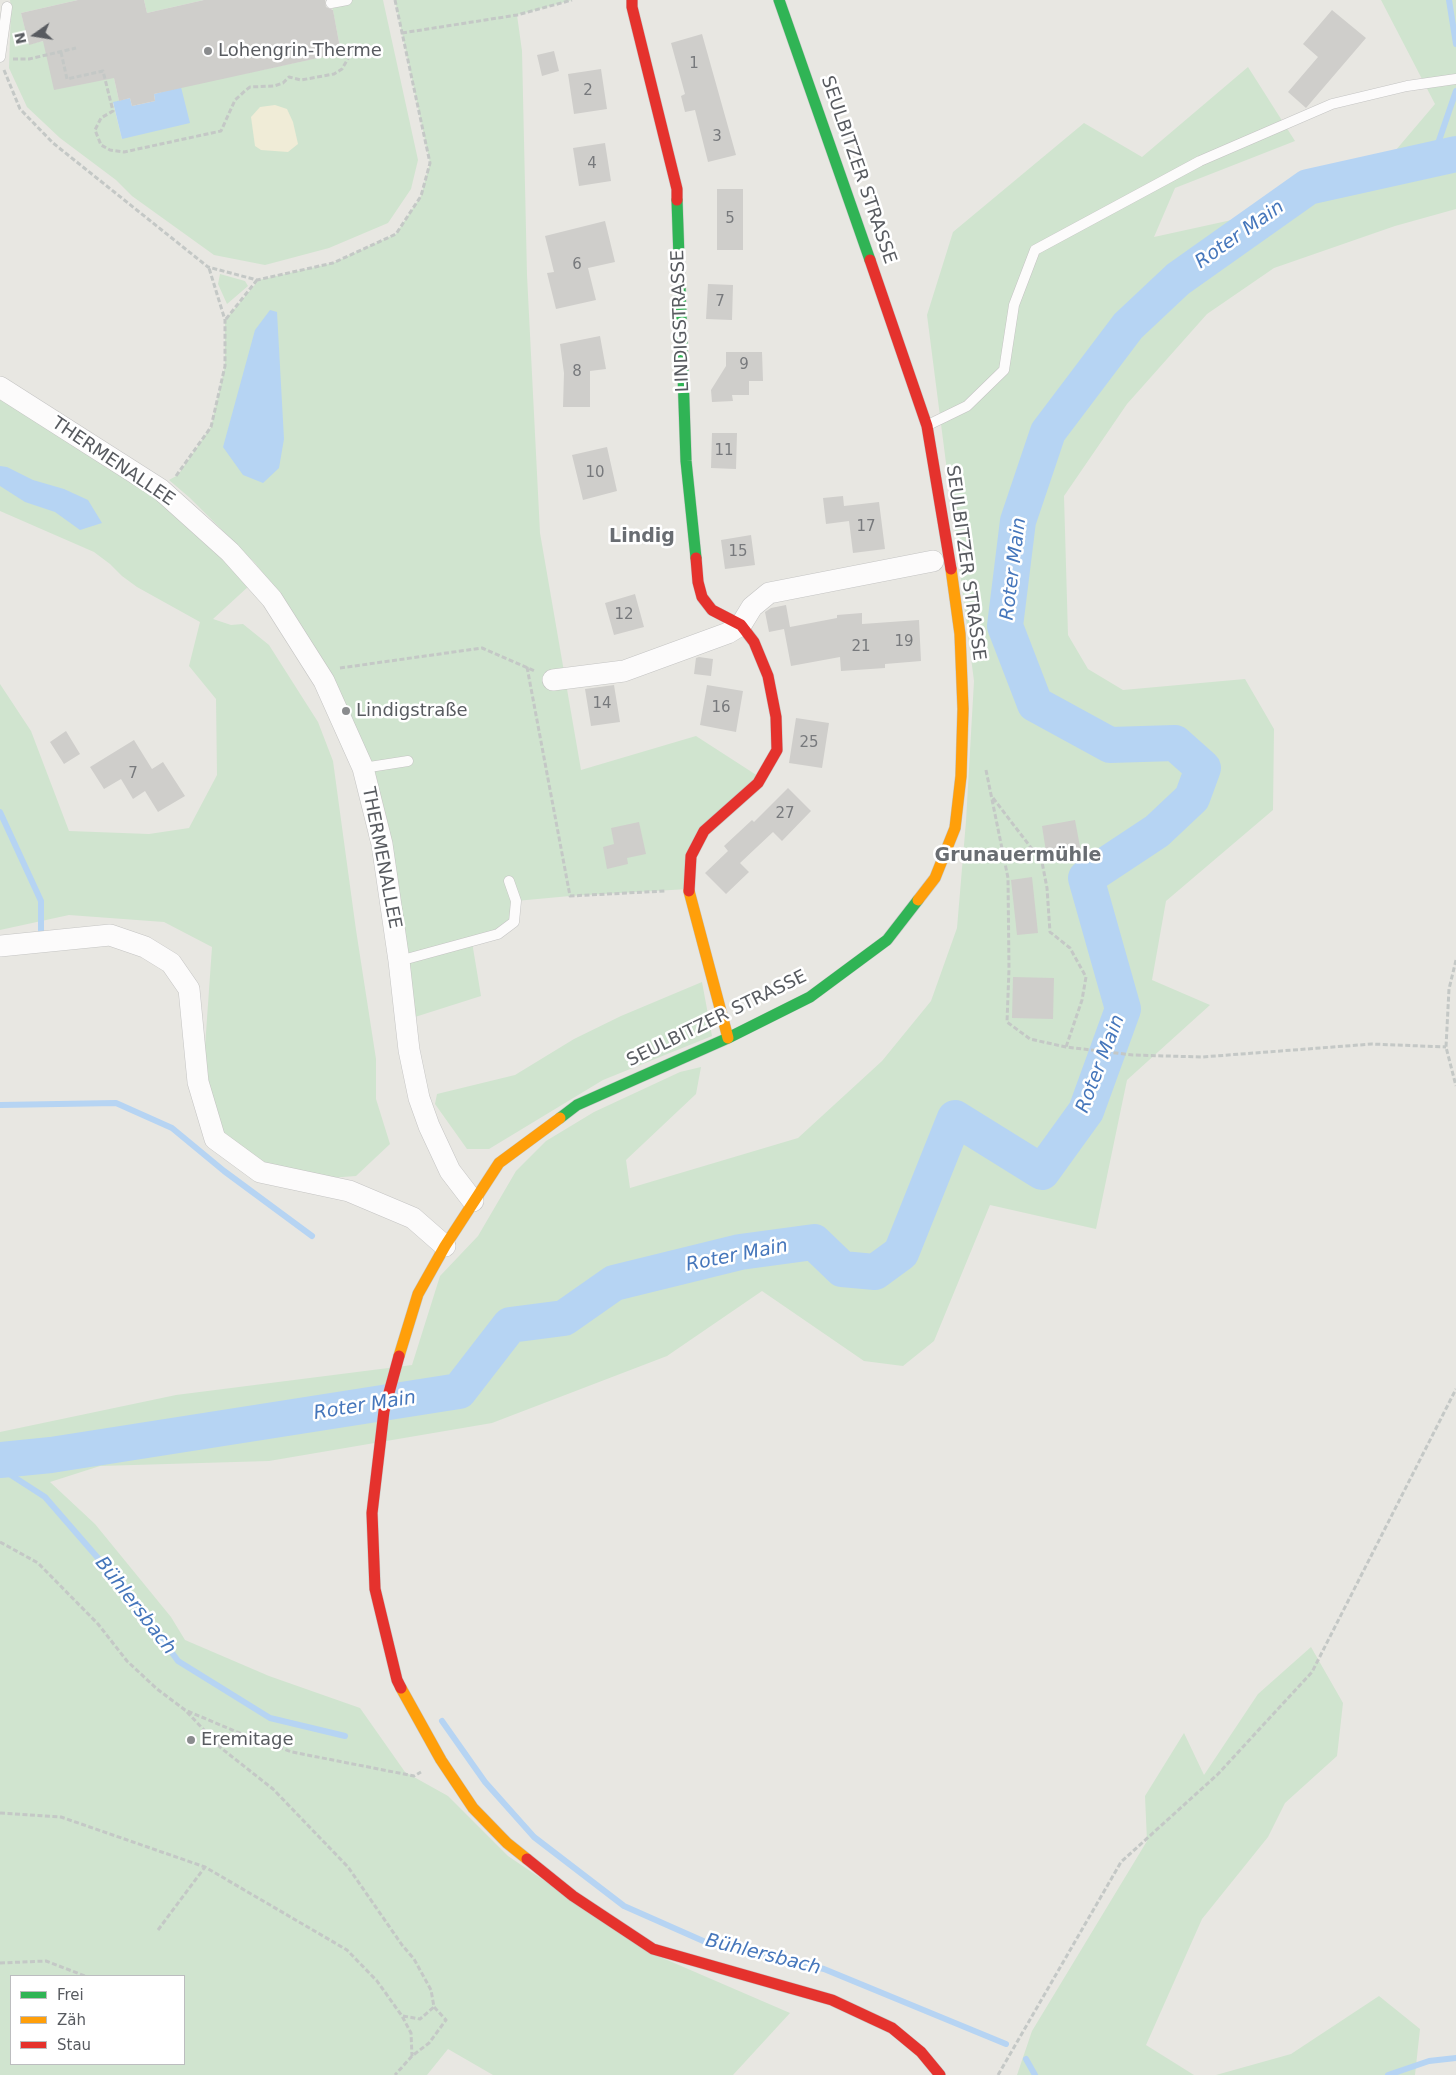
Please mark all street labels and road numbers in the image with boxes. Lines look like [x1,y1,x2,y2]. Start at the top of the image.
street label: SEULBITZER STRASSE [816,73,900,267]
street label: LINDIGSTRASSE [668,249,694,393]
street label: THERMENALLEE [47,413,179,511]
street label: SEULBITZER STRASSE [941,464,989,662]
street label: THERMENALLEE [357,785,405,931]
street label: SEULBITZER STRASSE [624,966,810,1072]

